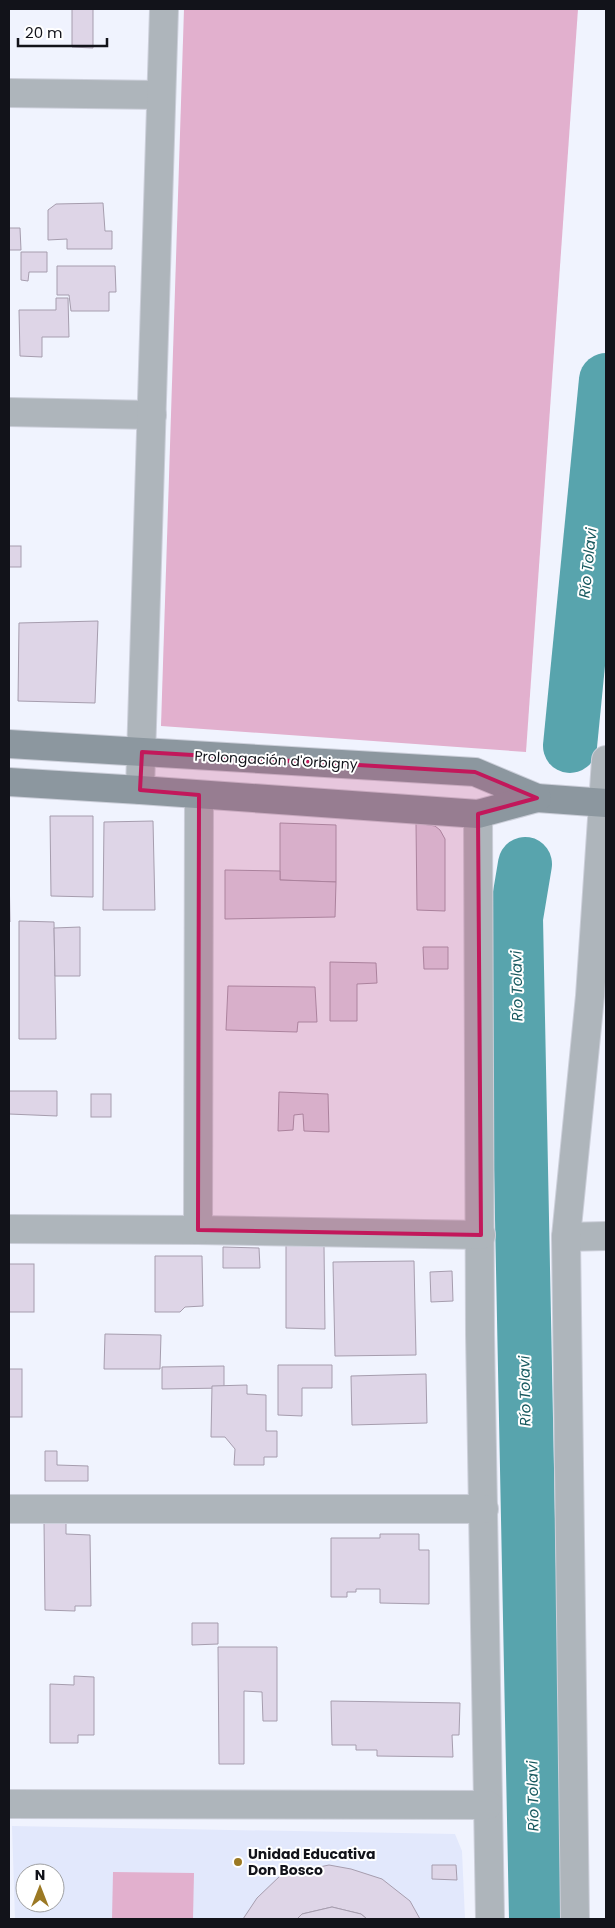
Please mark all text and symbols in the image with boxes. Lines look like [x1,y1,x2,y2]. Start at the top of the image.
scale bar [18,15,106,47]
text: 20 m [25,22,63,43]
water label: Río Tolavi [573,526,602,599]
street label: Prolongación d'Orbigny [194,746,358,774]
water label: Río Tolavi [505,950,528,1021]
water label: Río Tolavi [513,1355,536,1426]
water label: Río Tolavi [521,1760,544,1831]
place label: Unidad Educativa Don Bosco [248,1844,376,1880]
marker: Unidad Educativa Don Bosco [232,1856,244,1868]
north arrow [15,1863,65,1913]
text: N [35,1865,45,1885]

